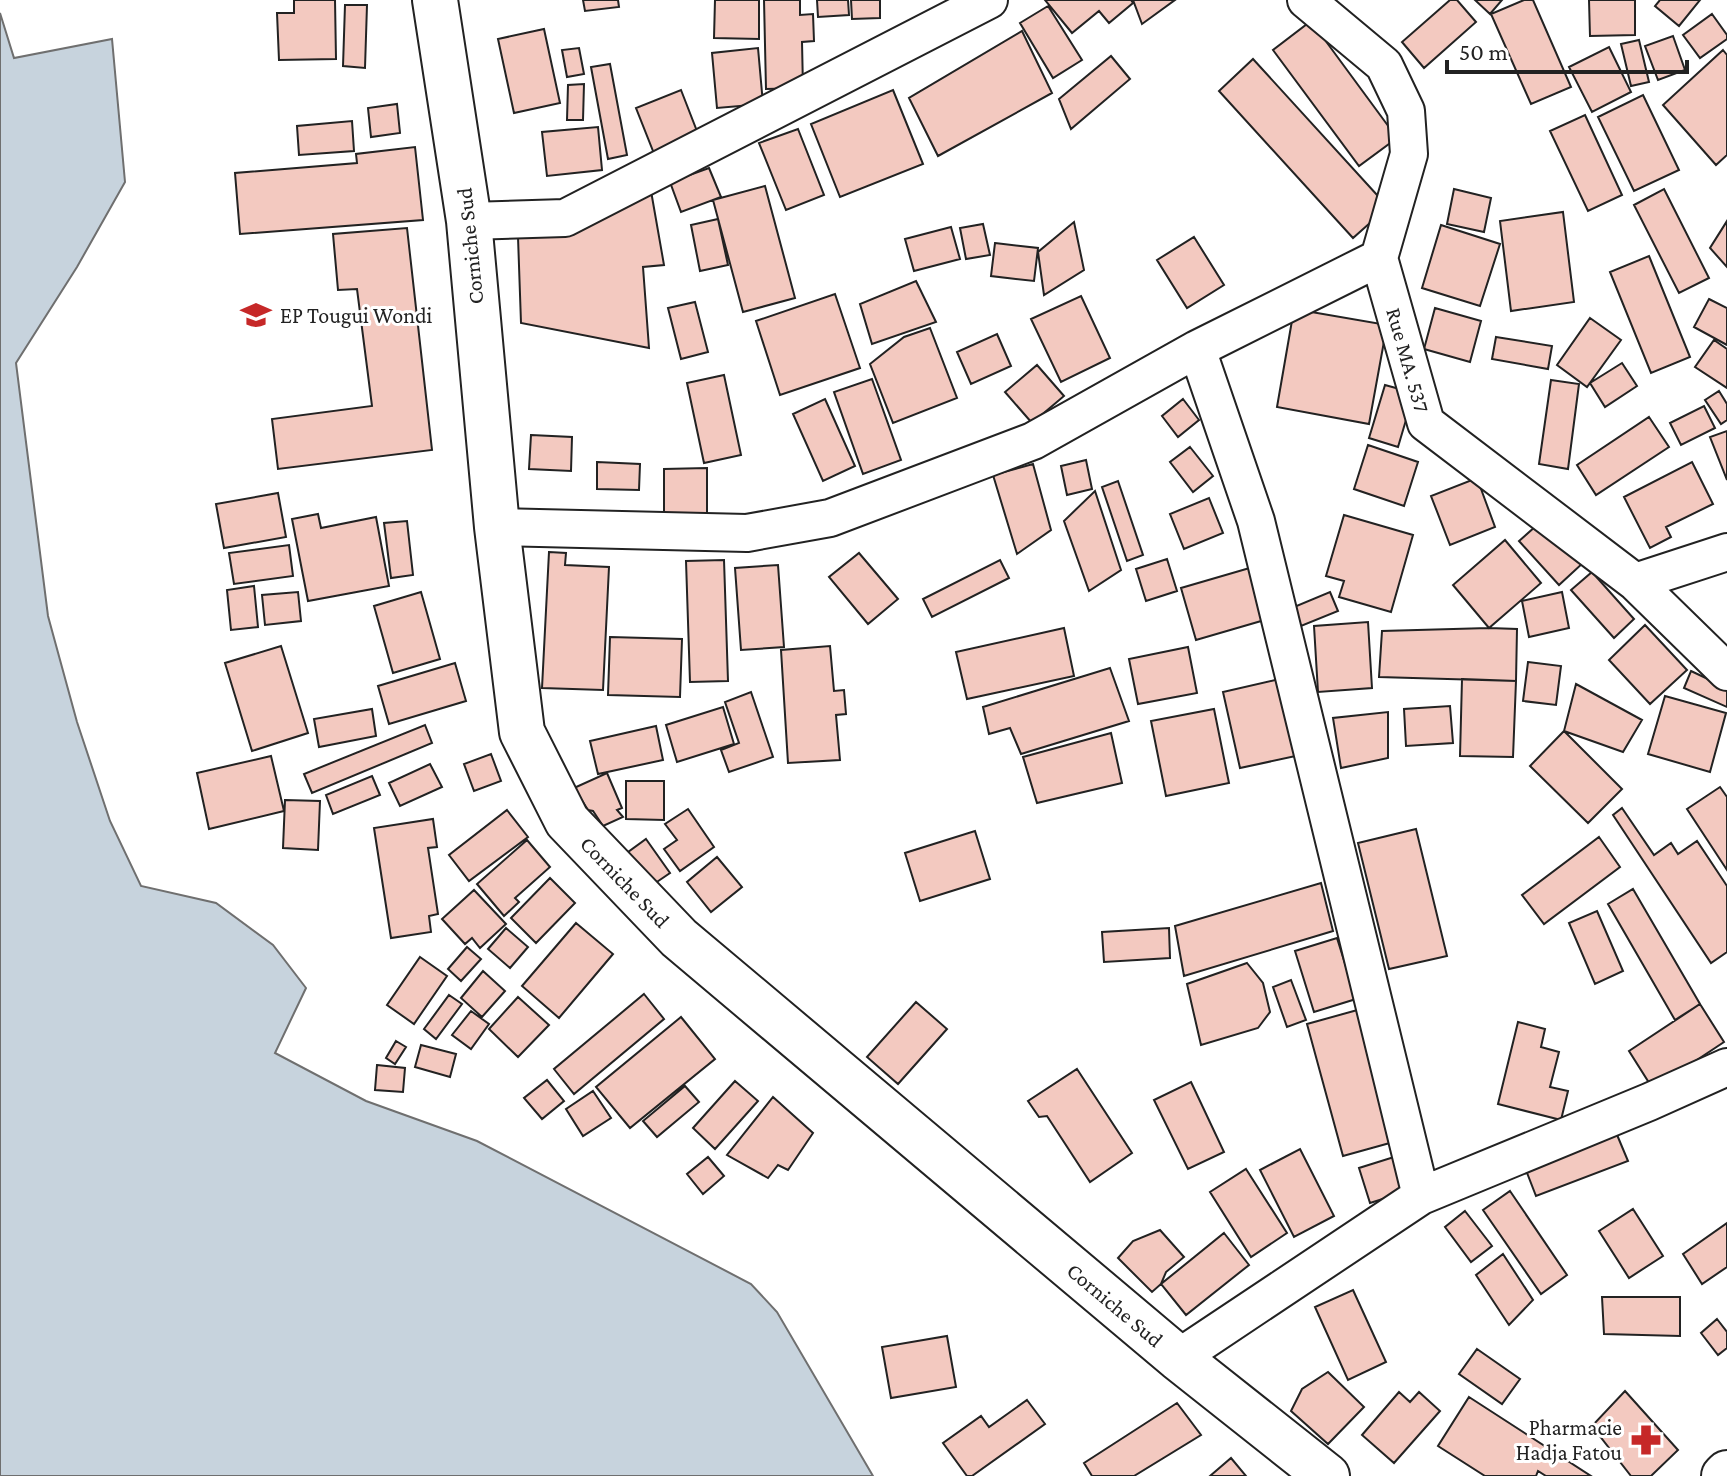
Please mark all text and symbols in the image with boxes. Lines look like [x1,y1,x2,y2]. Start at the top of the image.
scale bar [1447,24,1687,74]
text: 50 m [1459,38,1508,65]
street label: Corniche Sud [451,186,489,306]
school or university icon: EP Tougui Wondi [239,298,273,332]
place label: EP Tougui Wondi [280,303,433,328]
street label: Rue MA. 537 [1381,305,1435,415]
street label: Corniche Sud [575,831,675,933]
street label: Corniche Sud [1062,1258,1168,1353]
place label: Pharmacie Hadja Fatou [1516,1415,1622,1465]
pharmacy icon: Pharmacie Hadja Fatou [1629,1423,1663,1457]

